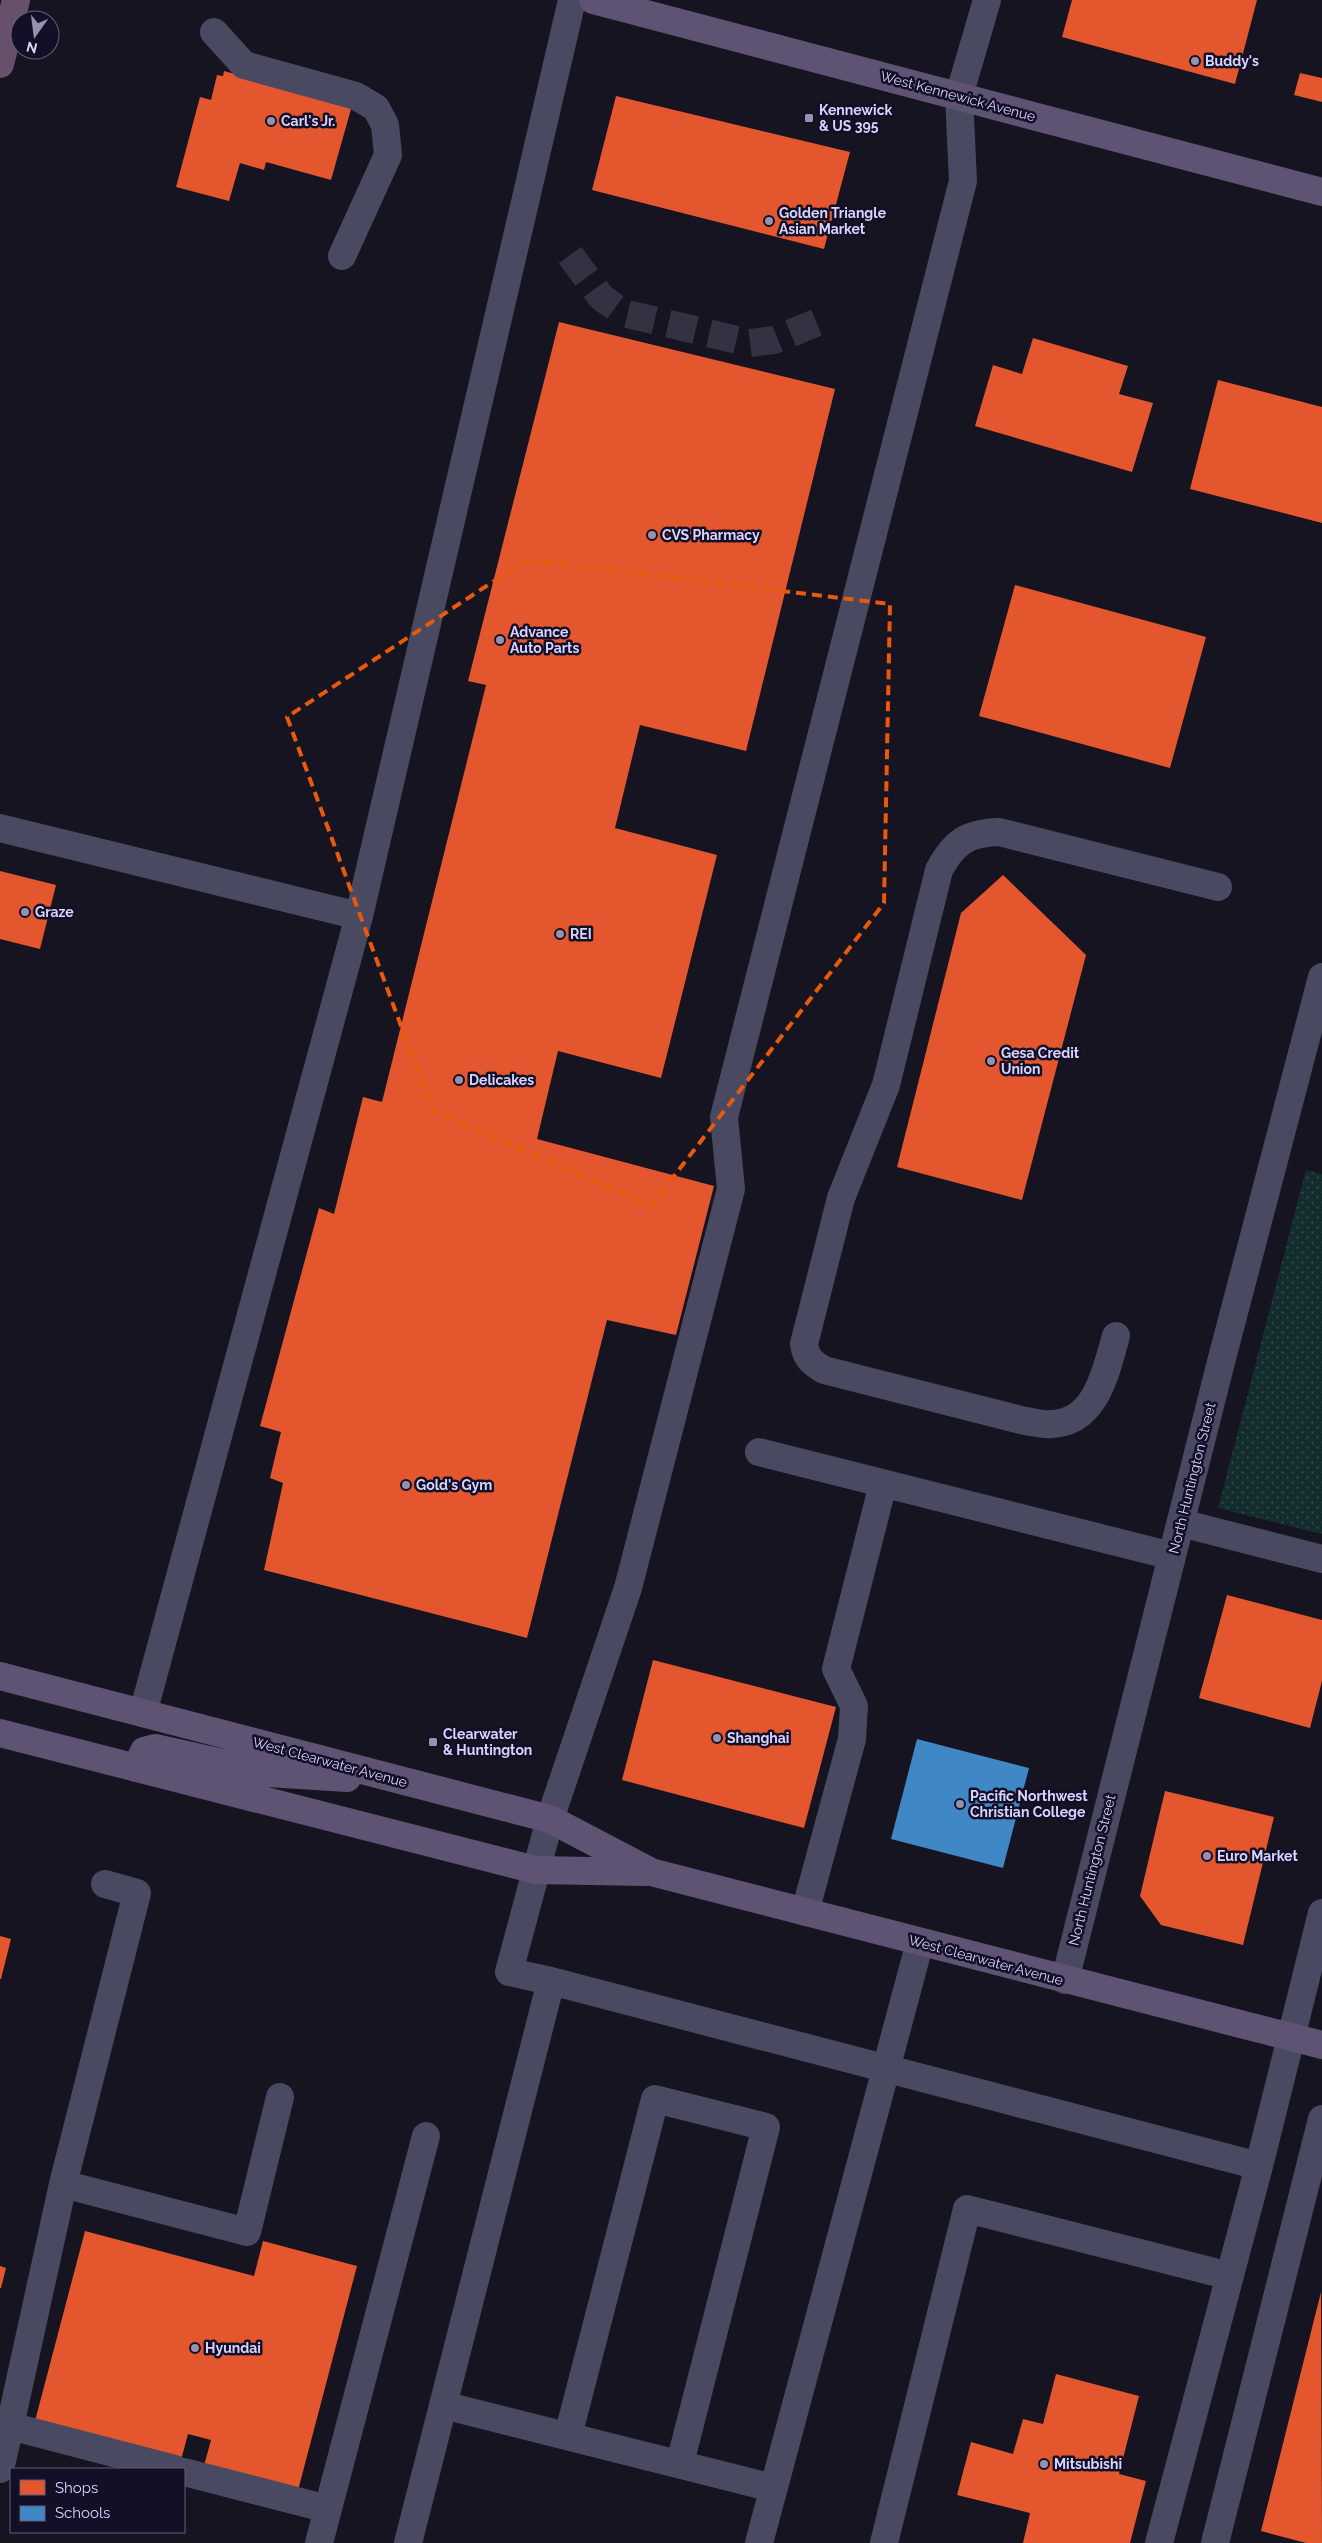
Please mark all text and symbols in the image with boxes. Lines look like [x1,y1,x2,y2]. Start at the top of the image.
north arrow [10,10,60,60]
text: N [25,39,39,57]
place label: Buddy's [1205,53,1259,69]
marker: Buddy's [1189,55,1201,67]
street label: West Kennewick Avenue [879,68,1037,124]
place label: Kennewick & US 395 [819,102,893,134]
marker: Kennewick & US 395 [803,112,815,124]
place label: Carl's Jr. [281,113,335,129]
marker: Carl's Jr. [265,115,277,127]
place label: Golden Triangle Asian Market [779,205,887,237]
marker: Golden Triangle Asian Market [763,215,775,227]
place label: CVS Pharmacy [662,527,760,543]
marker: CVS Pharmacy [646,529,658,541]
place label: Advance Auto Parts [510,624,579,656]
marker: Advance Auto Parts [494,634,506,646]
place label: Graze [35,904,74,920]
marker: Graze [19,906,31,918]
place label: REI [570,926,592,942]
marker: REI [554,928,566,940]
place label: Gesa Credit Union [1001,1045,1080,1077]
marker: Gesa Credit Union [985,1055,997,1067]
place label: Delicakes [469,1072,534,1088]
marker: Delicakes [453,1074,465,1086]
street label: North Huntington Street [1165,1401,1219,1555]
place label: Gold's Gym [416,1477,492,1493]
marker: Gold's Gym [400,1479,412,1491]
place label: Clearwater & Huntington [443,1726,532,1758]
place label: Shanghai [727,1730,789,1746]
marker: Shanghai [711,1732,723,1744]
street label: West Clearwater Avenue [251,1734,409,1790]
marker: Clearwater & Huntington [427,1736,439,1748]
place label: Pacific Northwest Christian College [970,1788,1088,1820]
street label: North Huntington Street [1065,1793,1119,1947]
marker: Pacific Northwest Christian College [954,1798,966,1810]
place label: Euro Market [1217,1848,1298,1864]
marker: Euro Market [1201,1850,1213,1862]
street label: West Clearwater Avenue [907,1932,1065,1988]
place label: Hyundai [205,2340,261,2356]
marker: Hyundai [189,2342,201,2354]
place label: Mitsubishi [1054,2456,1122,2472]
marker: Mitsubishi [1038,2458,1050,2470]
legend [10,2468,185,2533]
text: Shops [55,2479,98,2497]
text: Schools [55,2504,110,2522]

